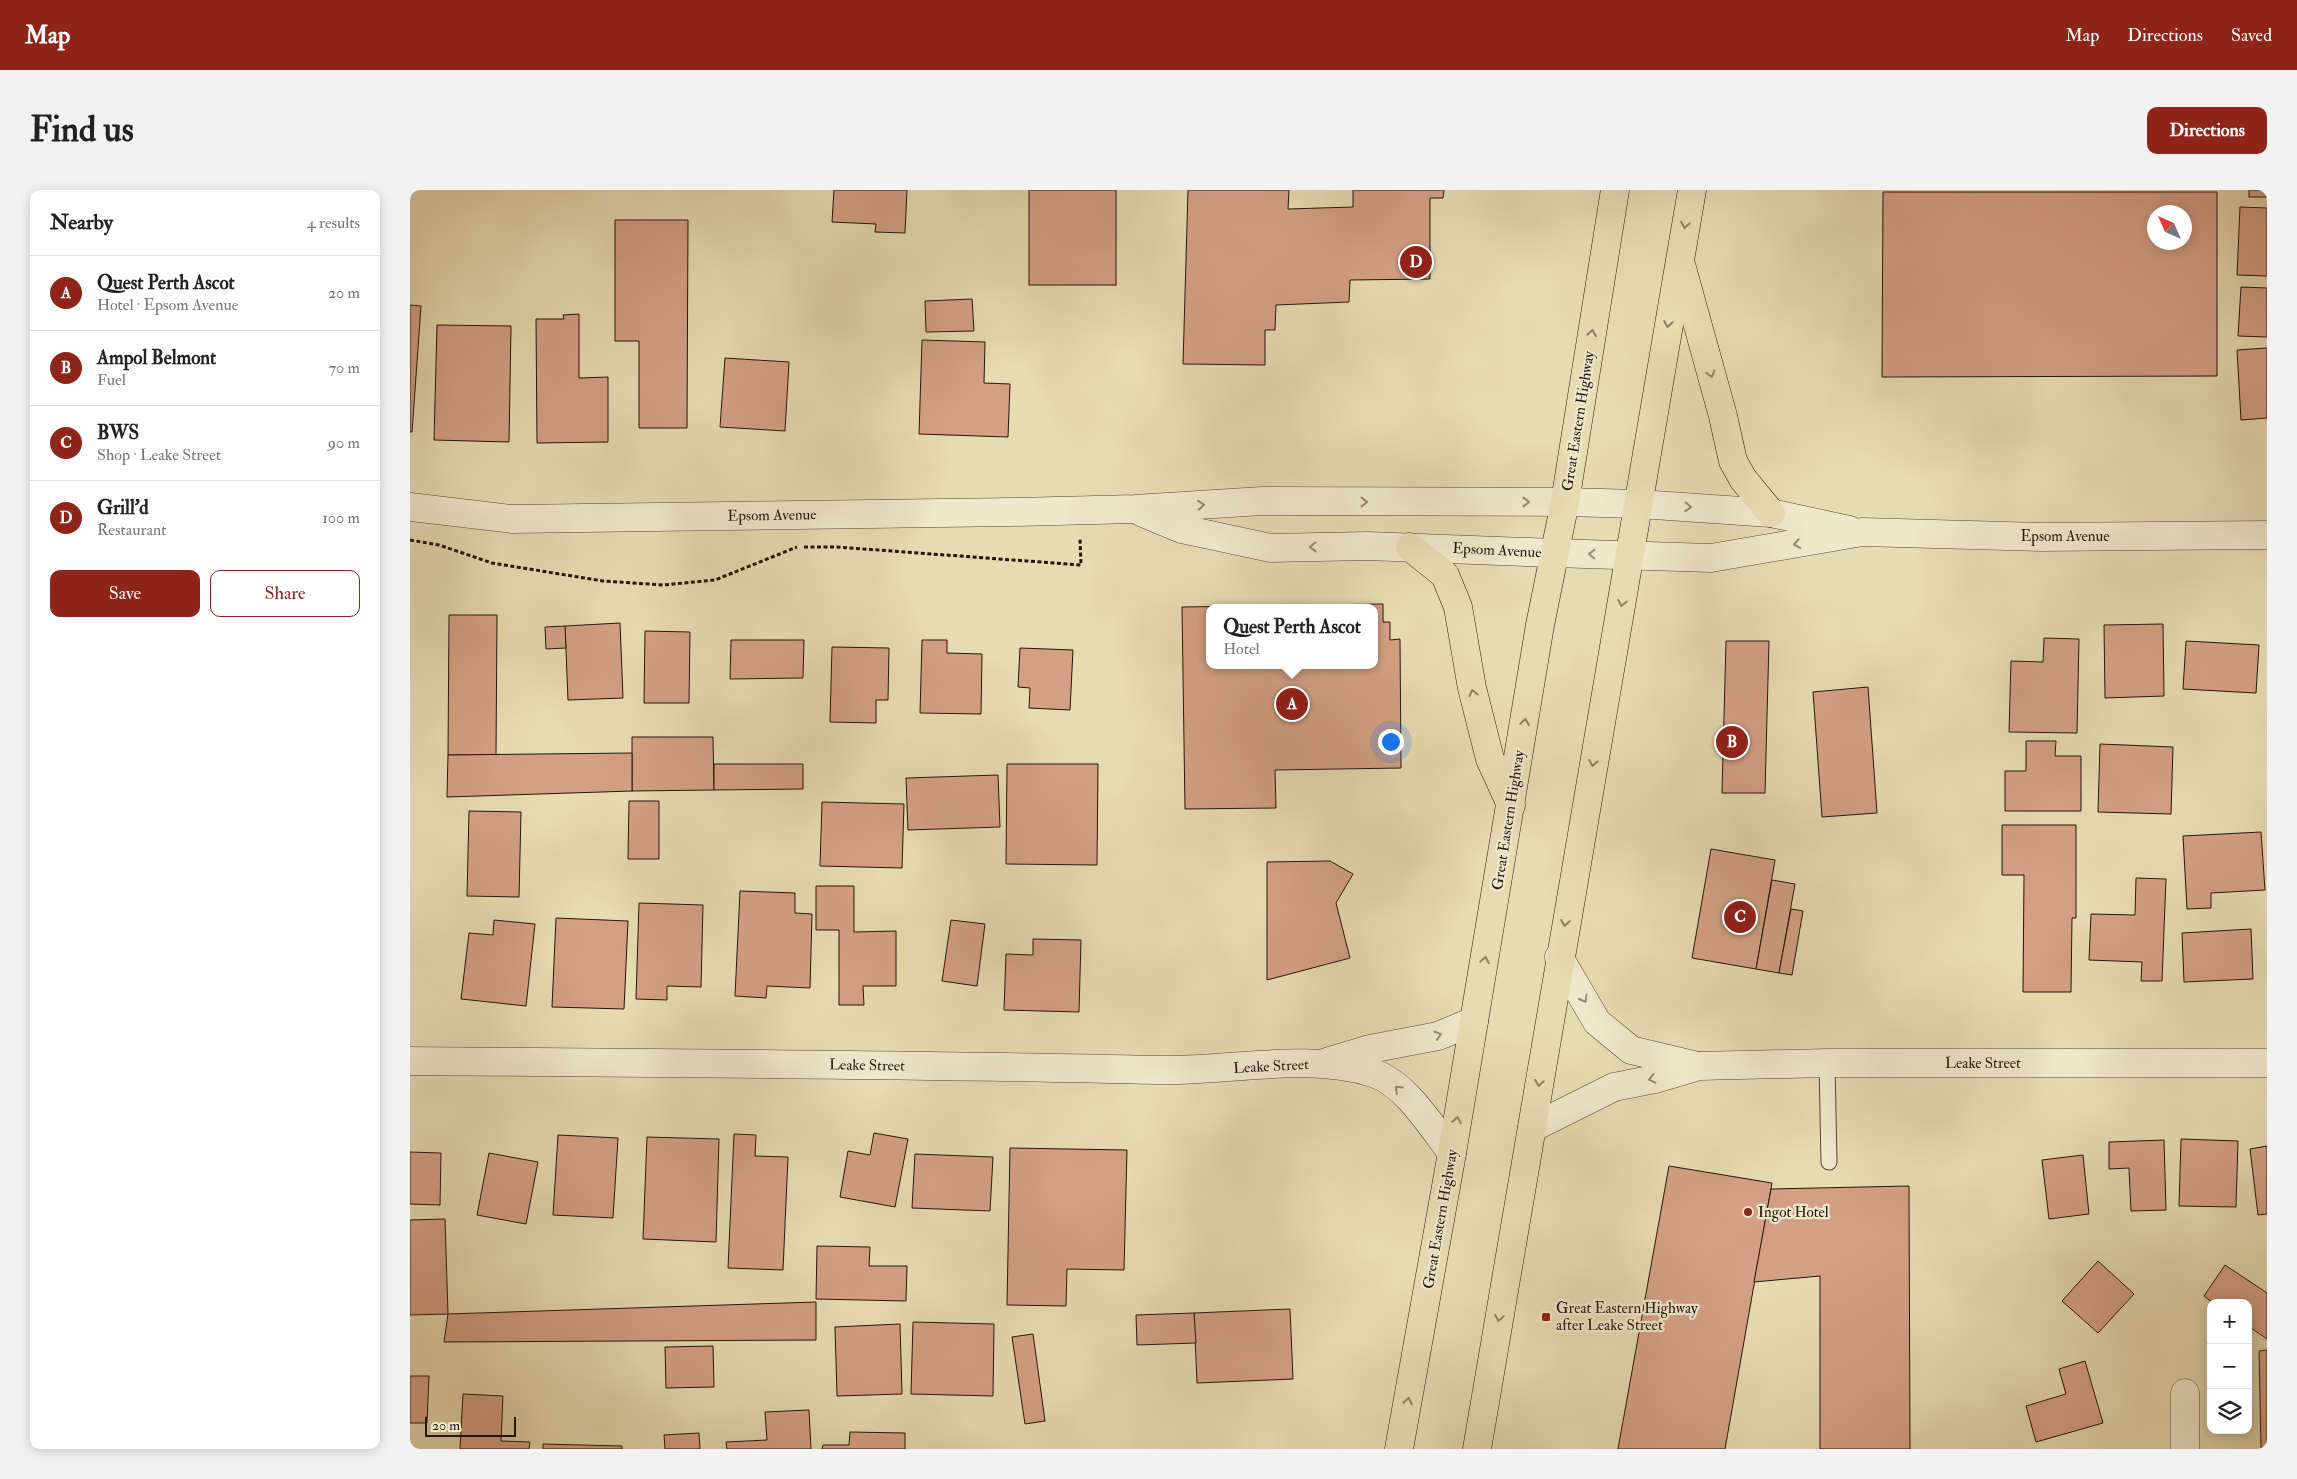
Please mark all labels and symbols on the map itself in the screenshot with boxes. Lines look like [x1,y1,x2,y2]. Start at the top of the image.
north arrow [2147,205,2192,250]
one-way arrow [1681,220,1691,229]
pin: D [1400,243,1432,281]
one-way arrow [1664,320,1674,329]
one-way arrow [1586,329,1597,337]
street label: Great Eastern Highway [1558,349,1599,492]
one-way arrow [1705,369,1716,378]
one-way arrow [1360,497,1368,507]
one-way arrow [1522,497,1530,507]
one-way arrow [1198,500,1206,511]
one-way arrow [1684,501,1692,512]
street label: Epsom Avenue [727,505,817,527]
street label: Epsom Avenue [2021,527,2109,547]
one-way arrow [1793,538,1802,548]
street label: Epsom Avenue [1452,539,1542,563]
one-way arrow [1309,542,1316,552]
one-way arrow [1588,549,1596,559]
one-way arrow [1617,598,1627,607]
pin: A [1276,685,1308,723]
one-way arrow [1468,688,1479,697]
one-way arrow [1519,718,1529,726]
pin: B [1716,723,1748,761]
your location [1378,729,1404,755]
street label: Great Eastern Highway [1488,748,1529,891]
one-way arrow [1589,758,1599,767]
pin: C [1724,898,1756,936]
one-way arrow [1561,918,1571,927]
one-way arrow [1479,956,1489,965]
one-way arrow [1577,994,1587,1003]
one-way arrow [1433,1030,1442,1040]
street label: Leake Street [1945,1054,2021,1073]
street label: Leake Street [829,1055,905,1076]
street label: Leake Street [1233,1055,1310,1078]
one-way arrow [1648,1074,1657,1084]
one-way arrow [1535,1079,1545,1087]
one-way arrow [1395,1085,1404,1094]
one-way arrow [1452,1116,1462,1125]
street label: Great Eastern Highway [1419,1147,1462,1290]
place label: Ingot Hotel [1758,1203,1829,1222]
marker: Ingot Hotel [1742,1206,1754,1218]
place label: Great Eastern Highway after Leake Street [1556,1299,1698,1335]
marker: Great Eastern Highway after Leake Street [1540,1311,1552,1323]
one-way arrow [1494,1314,1504,1323]
one-way arrow [1403,1397,1413,1405]
scale bar [425,1414,516,1437]

